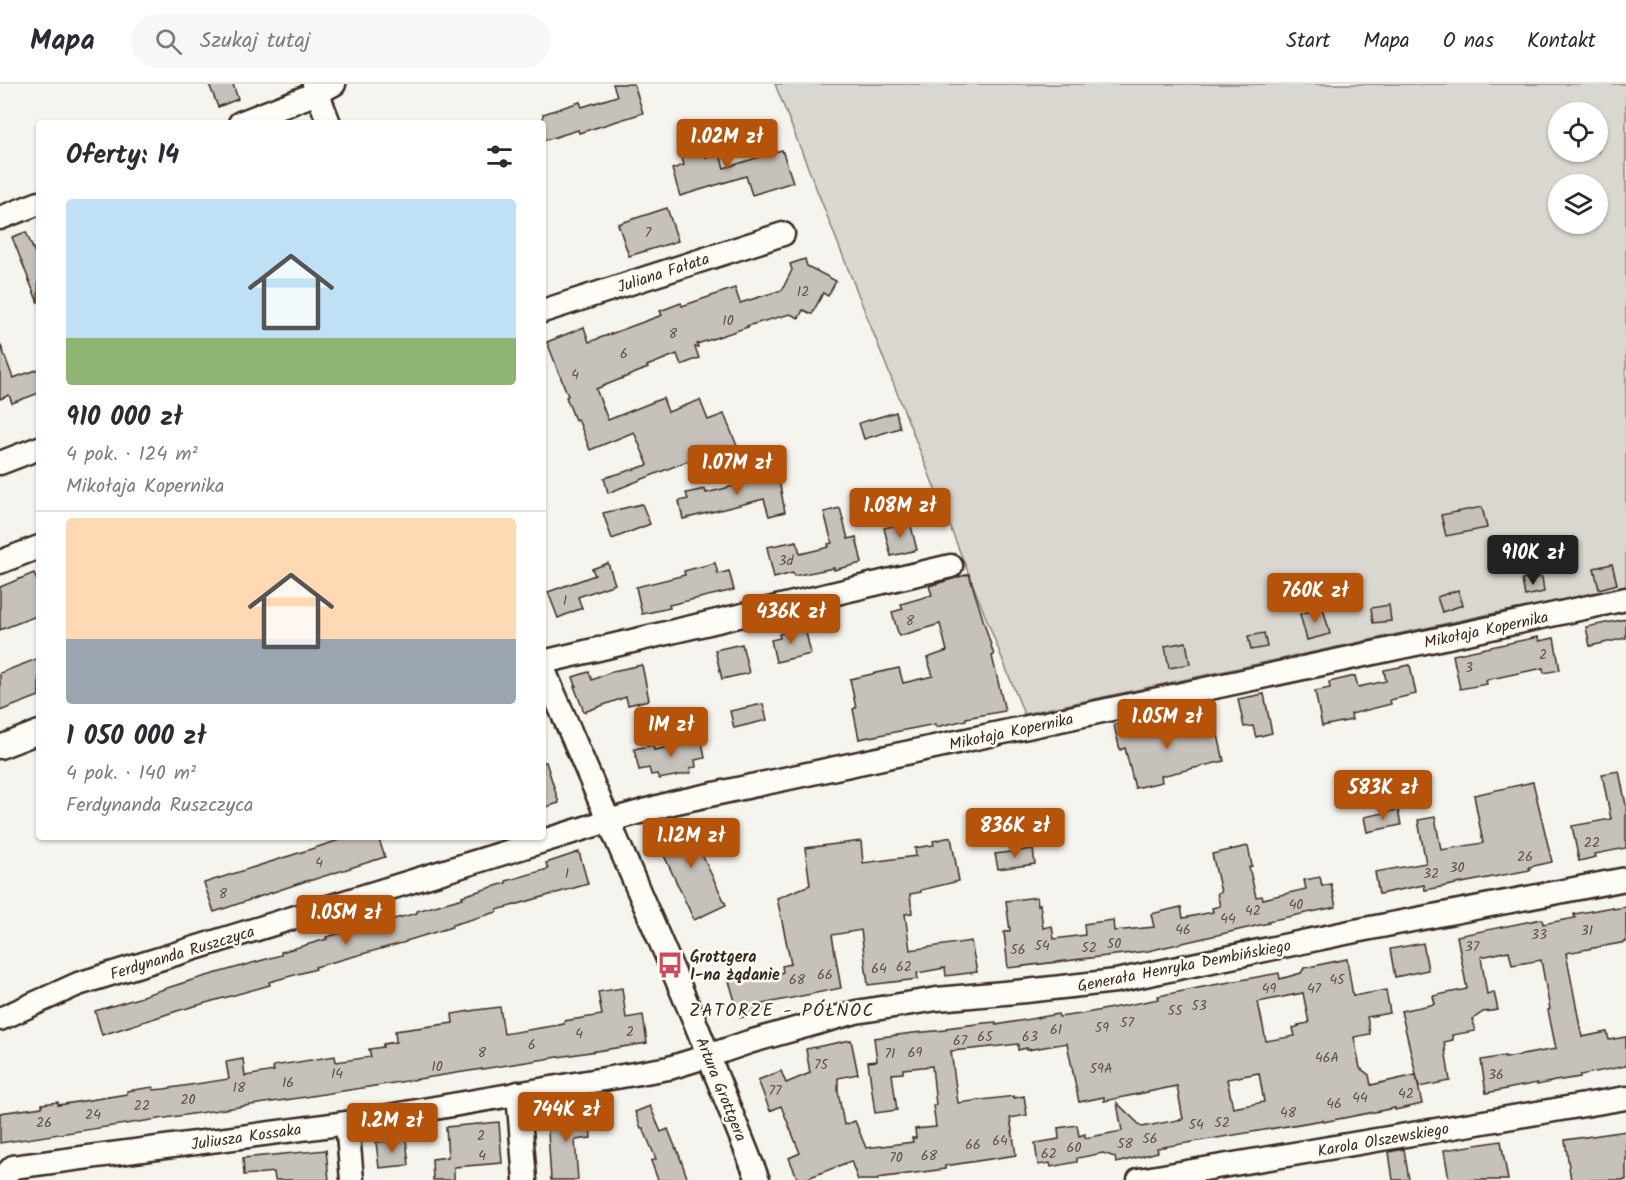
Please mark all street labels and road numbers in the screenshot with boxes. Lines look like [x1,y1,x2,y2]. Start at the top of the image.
street label: Juliana Fałata [614,247,713,300]
street label: Mikołaja Kopernika [1422,605,1551,656]
street label: Mikołaja Kopernika [947,707,1076,758]
street label: Ferdynanda Ruszczyca [107,920,258,987]
street label: Generała Henryka Dembińskiego [1075,933,1293,999]
street label: Artura Grottgera [688,1034,753,1145]
street label: Juliusza Kossaka [189,1117,303,1158]
street label: Karola Olszewskiego [1316,1117,1451,1164]

